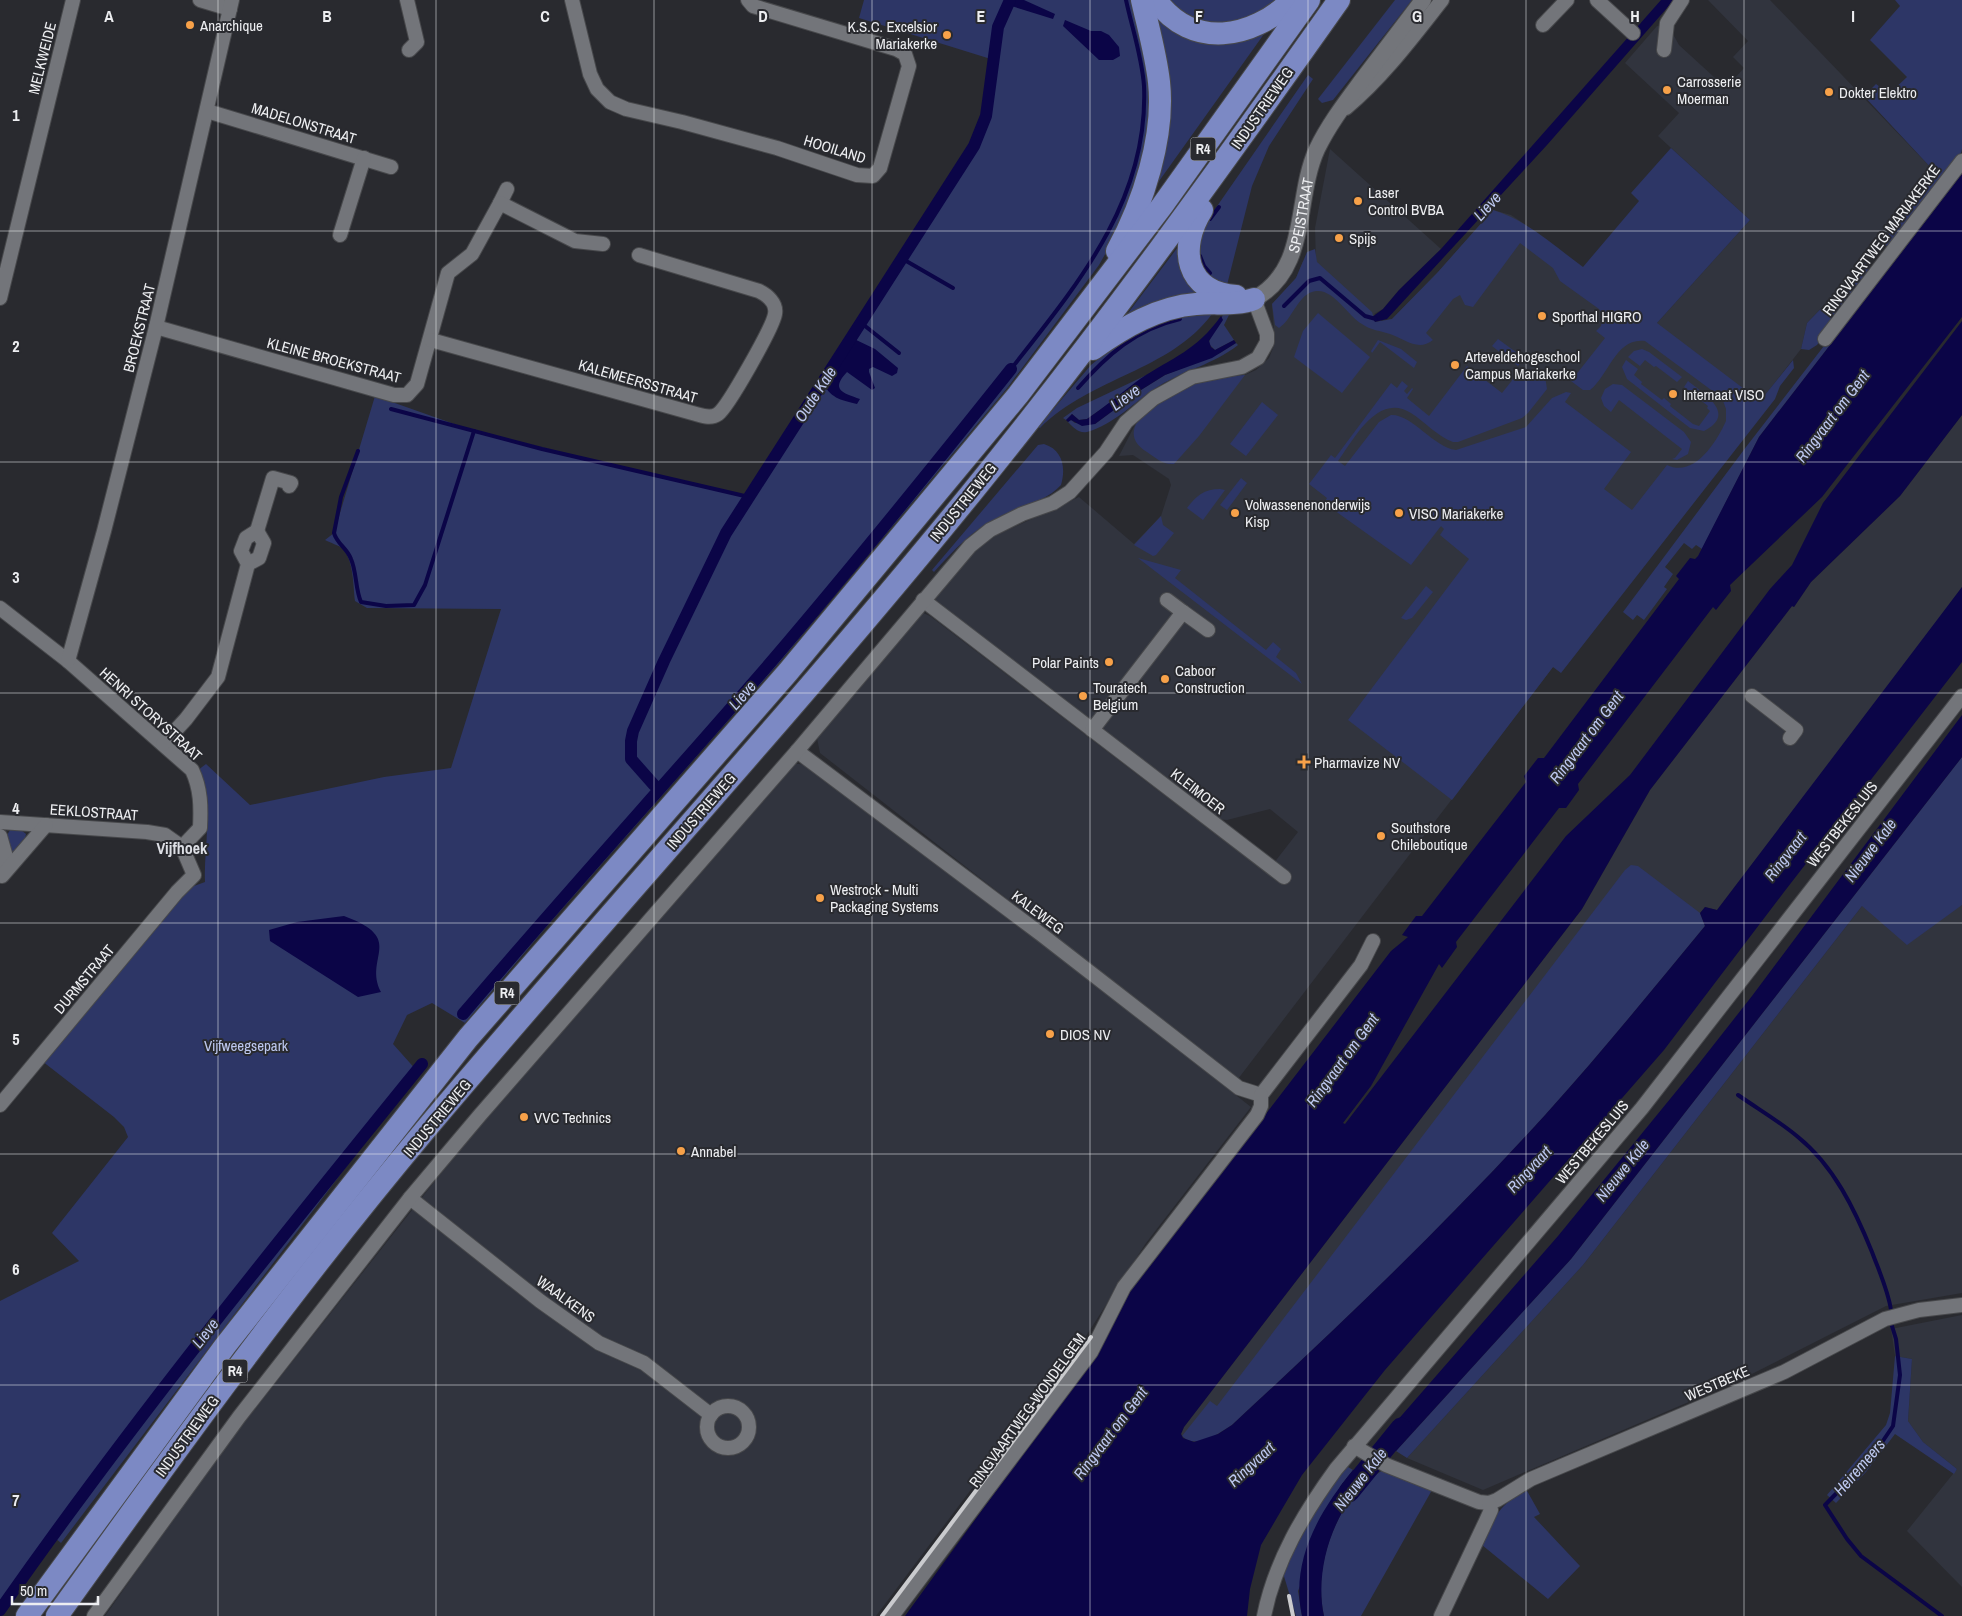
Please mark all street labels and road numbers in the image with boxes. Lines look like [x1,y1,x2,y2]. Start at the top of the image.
street label: MELKWEIDE [23,20,61,96]
street label: INDUSTRIEWEG [1226,63,1298,153]
street label: MADELONSTRAAT [249,97,359,149]
street label: HOOILAND [801,130,869,168]
road number: R4 [1190,138,1216,160]
street label: RINGVAARTWEG MARIAKERKE [1817,160,1945,320]
street label: SPEISTRAAT [1282,175,1318,255]
street label: BROEKSTRAAT [118,281,160,375]
street label: KLEINE BROEKSTRAAT [265,332,404,388]
street label: KALEMEERSSTRAAT [576,354,700,408]
street label: INDUSTRIEWEG [925,458,1001,546]
street label: HENRI STORYSTRAAT [95,662,207,766]
street label: KLEIMOER [1166,763,1230,819]
street label: INDUSTRIEWEG [662,768,740,854]
street label: WESTBEKESLUIS [1802,777,1882,871]
street label: EEKLOSTRAAT [49,798,139,826]
street label: KALEWEG [1007,885,1069,939]
street label: DURMSTRAAT [49,940,120,1018]
road number: R4 [494,981,520,1004]
street label: INDUSTRIEWEG [398,1075,476,1161]
street label: WESTBEKESLUIS [1551,1095,1633,1189]
street label: WAALKENS [532,1271,600,1327]
street label: RINGVAARTWEG-WONDELGEM [964,1329,1090,1491]
road number: R4 [222,1360,248,1382]
street label: WESTBEKE [1681,1360,1753,1406]
street label: INDUSTRIEWEG [150,1391,224,1481]

